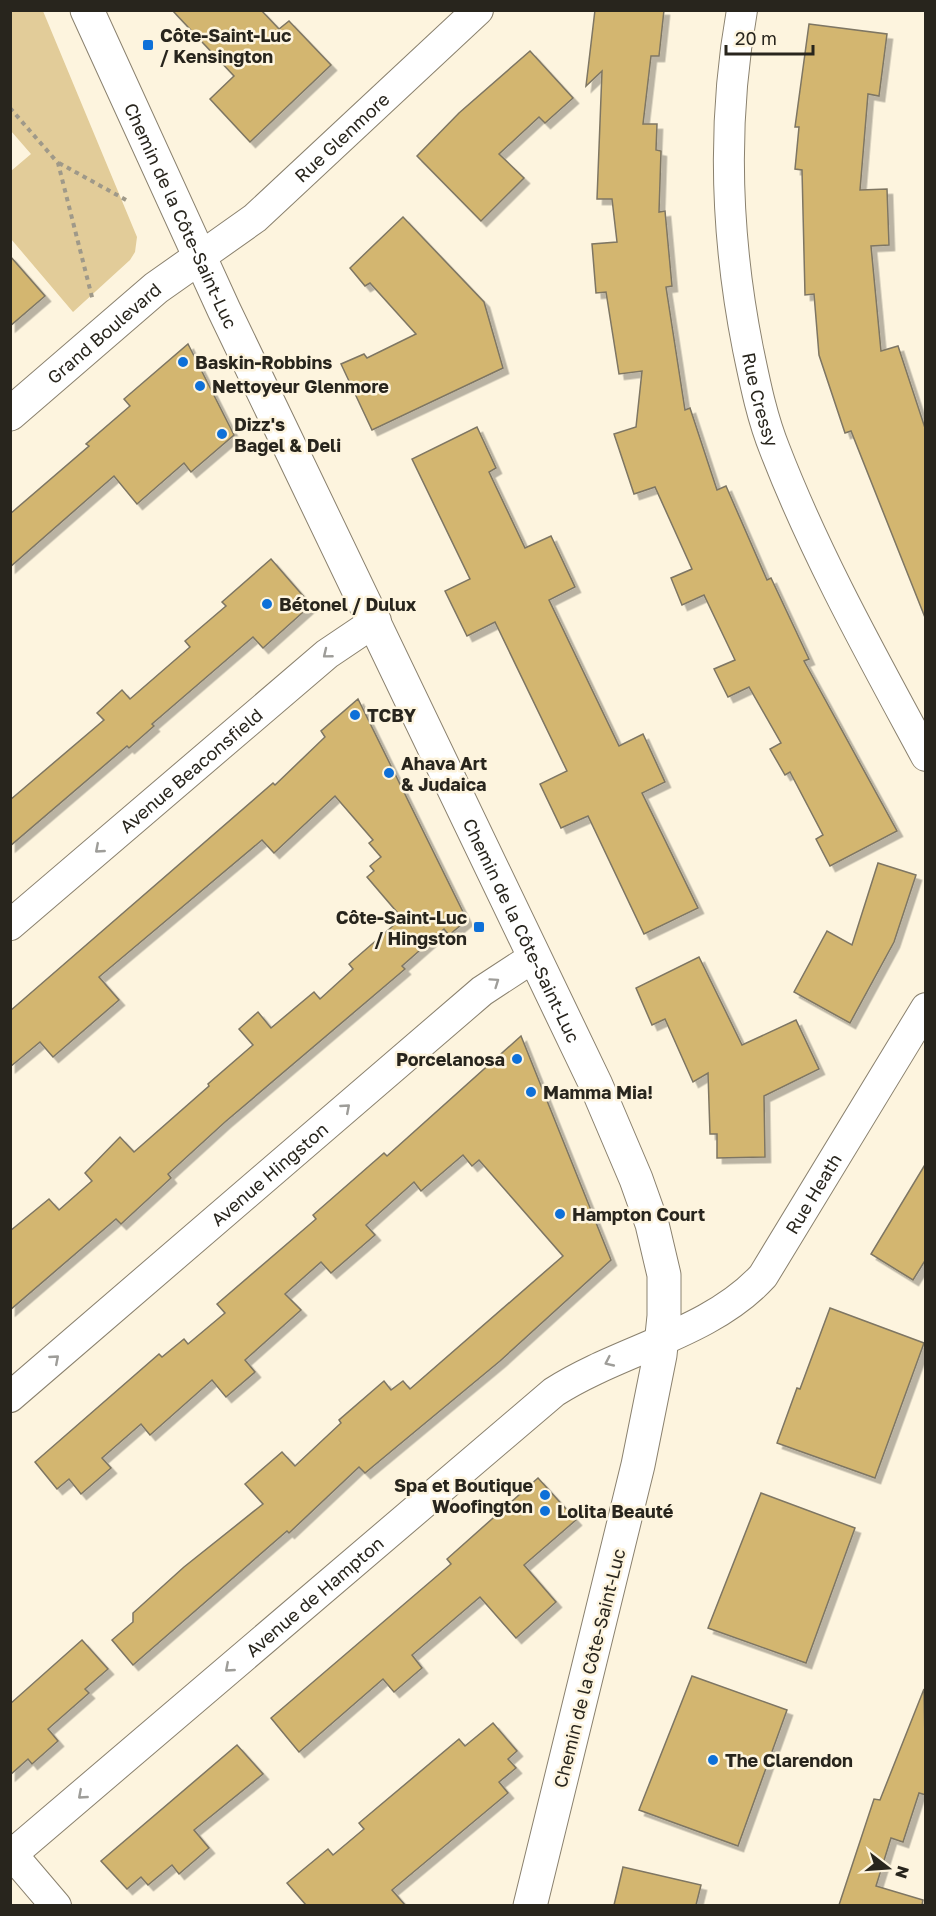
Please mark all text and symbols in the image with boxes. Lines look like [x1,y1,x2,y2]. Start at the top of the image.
scale bar [726,18,813,56]
place label: Côte-Saint-Luc / Kensington [160,24,291,67]
text: 20 m [735,27,777,49]
marker: Côte-Saint-Luc / Kensington [141,38,155,52]
street label: Rue Glenmore [290,88,394,187]
street label: Chemin de la Côte-Saint-Luc [120,99,242,332]
street label: Grand Boulevard [42,278,165,388]
street label: Rue Cressy [738,350,784,450]
place label: Baskin-Robbins [195,351,332,373]
marker: Baskin-Robbins [176,355,190,369]
place label: Nettoyeur Glenmore [212,375,389,397]
marker: Nettoyeur Glenmore [193,379,207,393]
place label: Dizz's Bagel & Deli [234,413,341,456]
marker: Dizz's Bagel & Deli [215,427,229,441]
place label: Bétonel / Dulux [279,593,417,615]
marker: Bétonel / Dulux [260,597,274,611]
one-way arrow [323,647,334,658]
street label: Avenue Beaconsfield [115,703,267,837]
place label: TCBY [367,704,417,726]
marker: TCBY [348,708,362,722]
place label: Ahava Art & Judaica [401,752,487,795]
marker: Ahava Art & Judaica [382,766,396,780]
street label: Chemin de la Côte-Saint-Luc [459,815,585,1046]
one-way arrow [95,842,106,853]
place label: Côte-Saint-Luc / Hingston [336,906,467,949]
marker: Côte-Saint-Luc / Hingston [472,920,486,934]
one-way arrow [488,978,499,989]
place label: Porcelanosa [396,1048,505,1070]
marker: Porcelanosa [510,1052,524,1066]
place label: Mamma Mia! [543,1081,653,1103]
marker: Mamma Mia! [524,1085,538,1099]
one-way arrow [339,1104,350,1115]
street label: Avenue Hingston [206,1118,332,1230]
street label: Rue Heath [780,1149,846,1238]
place label: Hampton Court [572,1203,705,1225]
marker: Hampton Court [553,1207,567,1221]
one-way arrow [604,1354,615,1366]
one-way arrow [48,1355,59,1366]
place label: Spa et Boutique Woofington [394,1474,533,1517]
marker: Spa et Boutique Woofington [538,1488,552,1502]
place label: Lolita Beauté [557,1500,674,1522]
marker: Lolita Beauté [538,1504,552,1518]
street label: Avenue de Hampton [241,1532,388,1661]
street label: Chemin de la Côte-Saint-Luc [549,1546,629,1790]
one-way arrow [225,1661,236,1672]
place label: The Clarendon [725,1749,853,1771]
marker: The Clarendon [706,1753,720,1767]
one-way arrow [78,1788,89,1799]
north arrow [858,1838,918,1898]
text: N [891,1864,914,1881]

